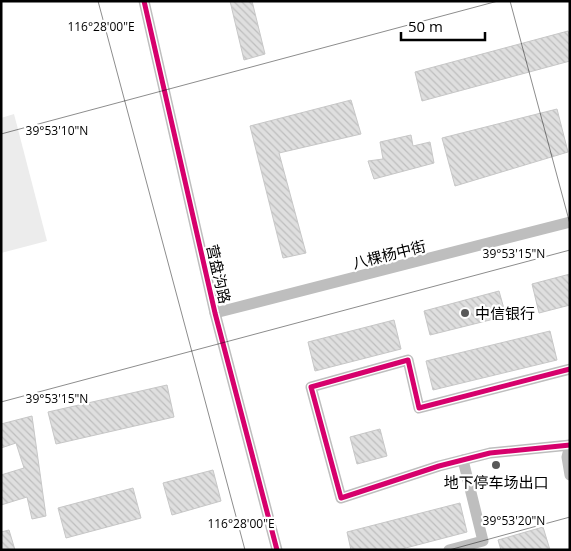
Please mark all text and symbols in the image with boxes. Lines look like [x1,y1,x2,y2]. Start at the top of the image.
scale bar [401,10,485,42]
text: 50 m [408,16,443,36]
text: 116°28'00"E [67,18,135,35]
text: 39°53'10"N [26,122,88,139]
street label: 八棵杨中街 [350,235,428,273]
street label: 营盘沟路 [203,243,235,305]
text: 39°53'15"N [483,245,545,262]
place label: 中信银行 [475,303,535,323]
marker: 中信银行 [459,307,471,319]
text: 39°53'15"N [26,390,88,407]
marker: 地下停车场出口 [490,459,502,471]
place label: 地下停车场出口 [443,472,549,492]
text: 39°53'20"N [483,512,545,529]
text: 116°28'00"E [207,515,275,532]

